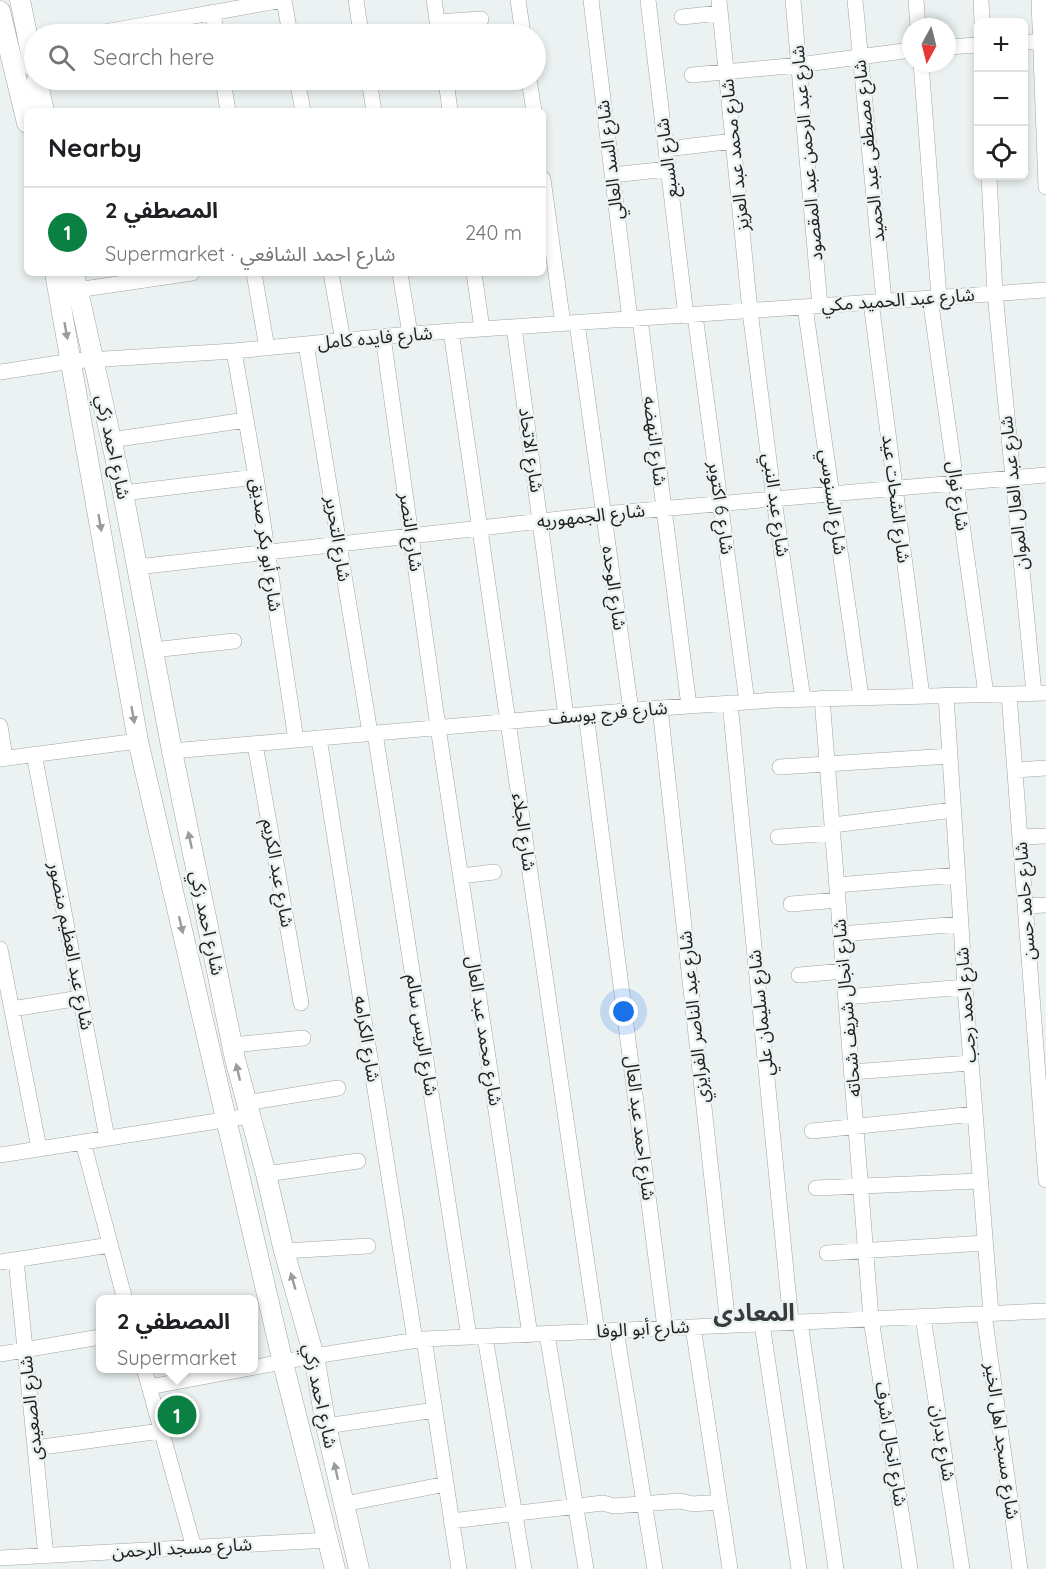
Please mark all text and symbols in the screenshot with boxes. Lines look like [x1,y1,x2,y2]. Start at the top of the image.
north arrow [902,18,956,72]
map controls [974,18,1028,180]
button: + [974,18,1028,72]
search box [24,24,546,90]
icon: search [45,41,78,74]
text: Search here [93,43,214,71]
street label: شارع عبد الرحمن عبد المقصود [786,44,830,262]
street label: شارع مصطفى عبد الحميد [847,58,892,243]
button: − [974,72,1028,126]
street label: شارع محمد عبد العزيز [715,77,757,233]
street label: شارع السد العالي [591,99,631,221]
street label: شارع السبع [650,117,686,199]
button: locate [974,126,1028,180]
text: Nearby [48,131,142,164]
text: المصطفي 2 [105,196,218,224]
text: 1 [64,220,71,245]
text: 240 m [465,220,522,245]
text: Supermarket · شارع احمد الشافعي [105,241,395,266]
street label: شارع عبد الحميد مكي [821,283,976,319]
one-way arrow [62,321,71,340]
street label: شارع فايده كامل [316,321,434,357]
street label: شارع احمد زكي [88,393,136,502]
street label: شارع النهضه [636,395,672,487]
street label: شارع الاتحاد [511,406,549,494]
street label: شارع عبد العال الموان [994,414,1036,571]
street label: شارع الشحات عيد [874,433,916,565]
street label: شارع السنوسي [812,448,852,557]
street label: شارع عبد النبي [755,452,795,559]
street label: شارع 6 اكتوبر [700,459,739,556]
street label: شارع نوال [939,460,975,533]
street label: شارع أبو بكر صديق [243,477,287,613]
street label: شارع النصر [391,490,428,573]
street label: شارع التحرير [317,494,357,584]
street label: شارع الجمهوريه [536,498,646,536]
one-way arrow [96,513,105,532]
street label: شارع الوحده [594,544,632,632]
street label: شارع فرج يوسف [548,696,669,732]
one-way arrow [129,705,138,724]
street label: شارع الجلاء [505,791,541,873]
street label: شارع عبد الكريم [255,817,299,930]
one-way arrow [185,831,194,850]
street label: شارع حامد حسن [1009,841,1043,961]
street label: شارع عبد العظيم منصور [41,859,99,1032]
street label: شارع احمد زكي [182,869,230,978]
one-way arrow [177,916,187,934]
street label: شارع انجال شريف شحاته [827,918,869,1098]
street label: شارع عبد الناصر الفرايزي [673,929,717,1104]
street label: شارع احمد رجب [950,946,984,1064]
street label: شارع سليمان علي [742,948,782,1077]
street label: شارع محمد عبد العال [458,954,508,1108]
street label: شارع الريس سالم [399,972,443,1098]
street label: شارع الكرامه [346,994,386,1084]
your location [609,997,638,1026]
street label: شارع احمد عبد العال [617,1054,661,1202]
one-way arrow [232,1063,242,1082]
one-way arrow [287,1272,297,1290]
popup [96,1295,258,1373]
district label: المعادى [713,1297,795,1327]
text: المصطفي 2 [117,1307,230,1335]
street label: شارع أبو الوفا [596,1315,690,1345]
street label: شارع احمد زكي [295,1342,343,1451]
text: Supermarket [117,1345,237,1370]
street label: شارع الصعيدى [14,1354,50,1462]
street label: شارع مسجد اهل الخير [977,1360,1025,1521]
street label: شارع انجال اشرف [867,1380,913,1508]
pin: 1 [158,1392,196,1438]
street label: شارع بدران [923,1403,961,1483]
one-way arrow [331,1461,340,1480]
street label: شارع مسجد الرحمن [111,1532,253,1566]

